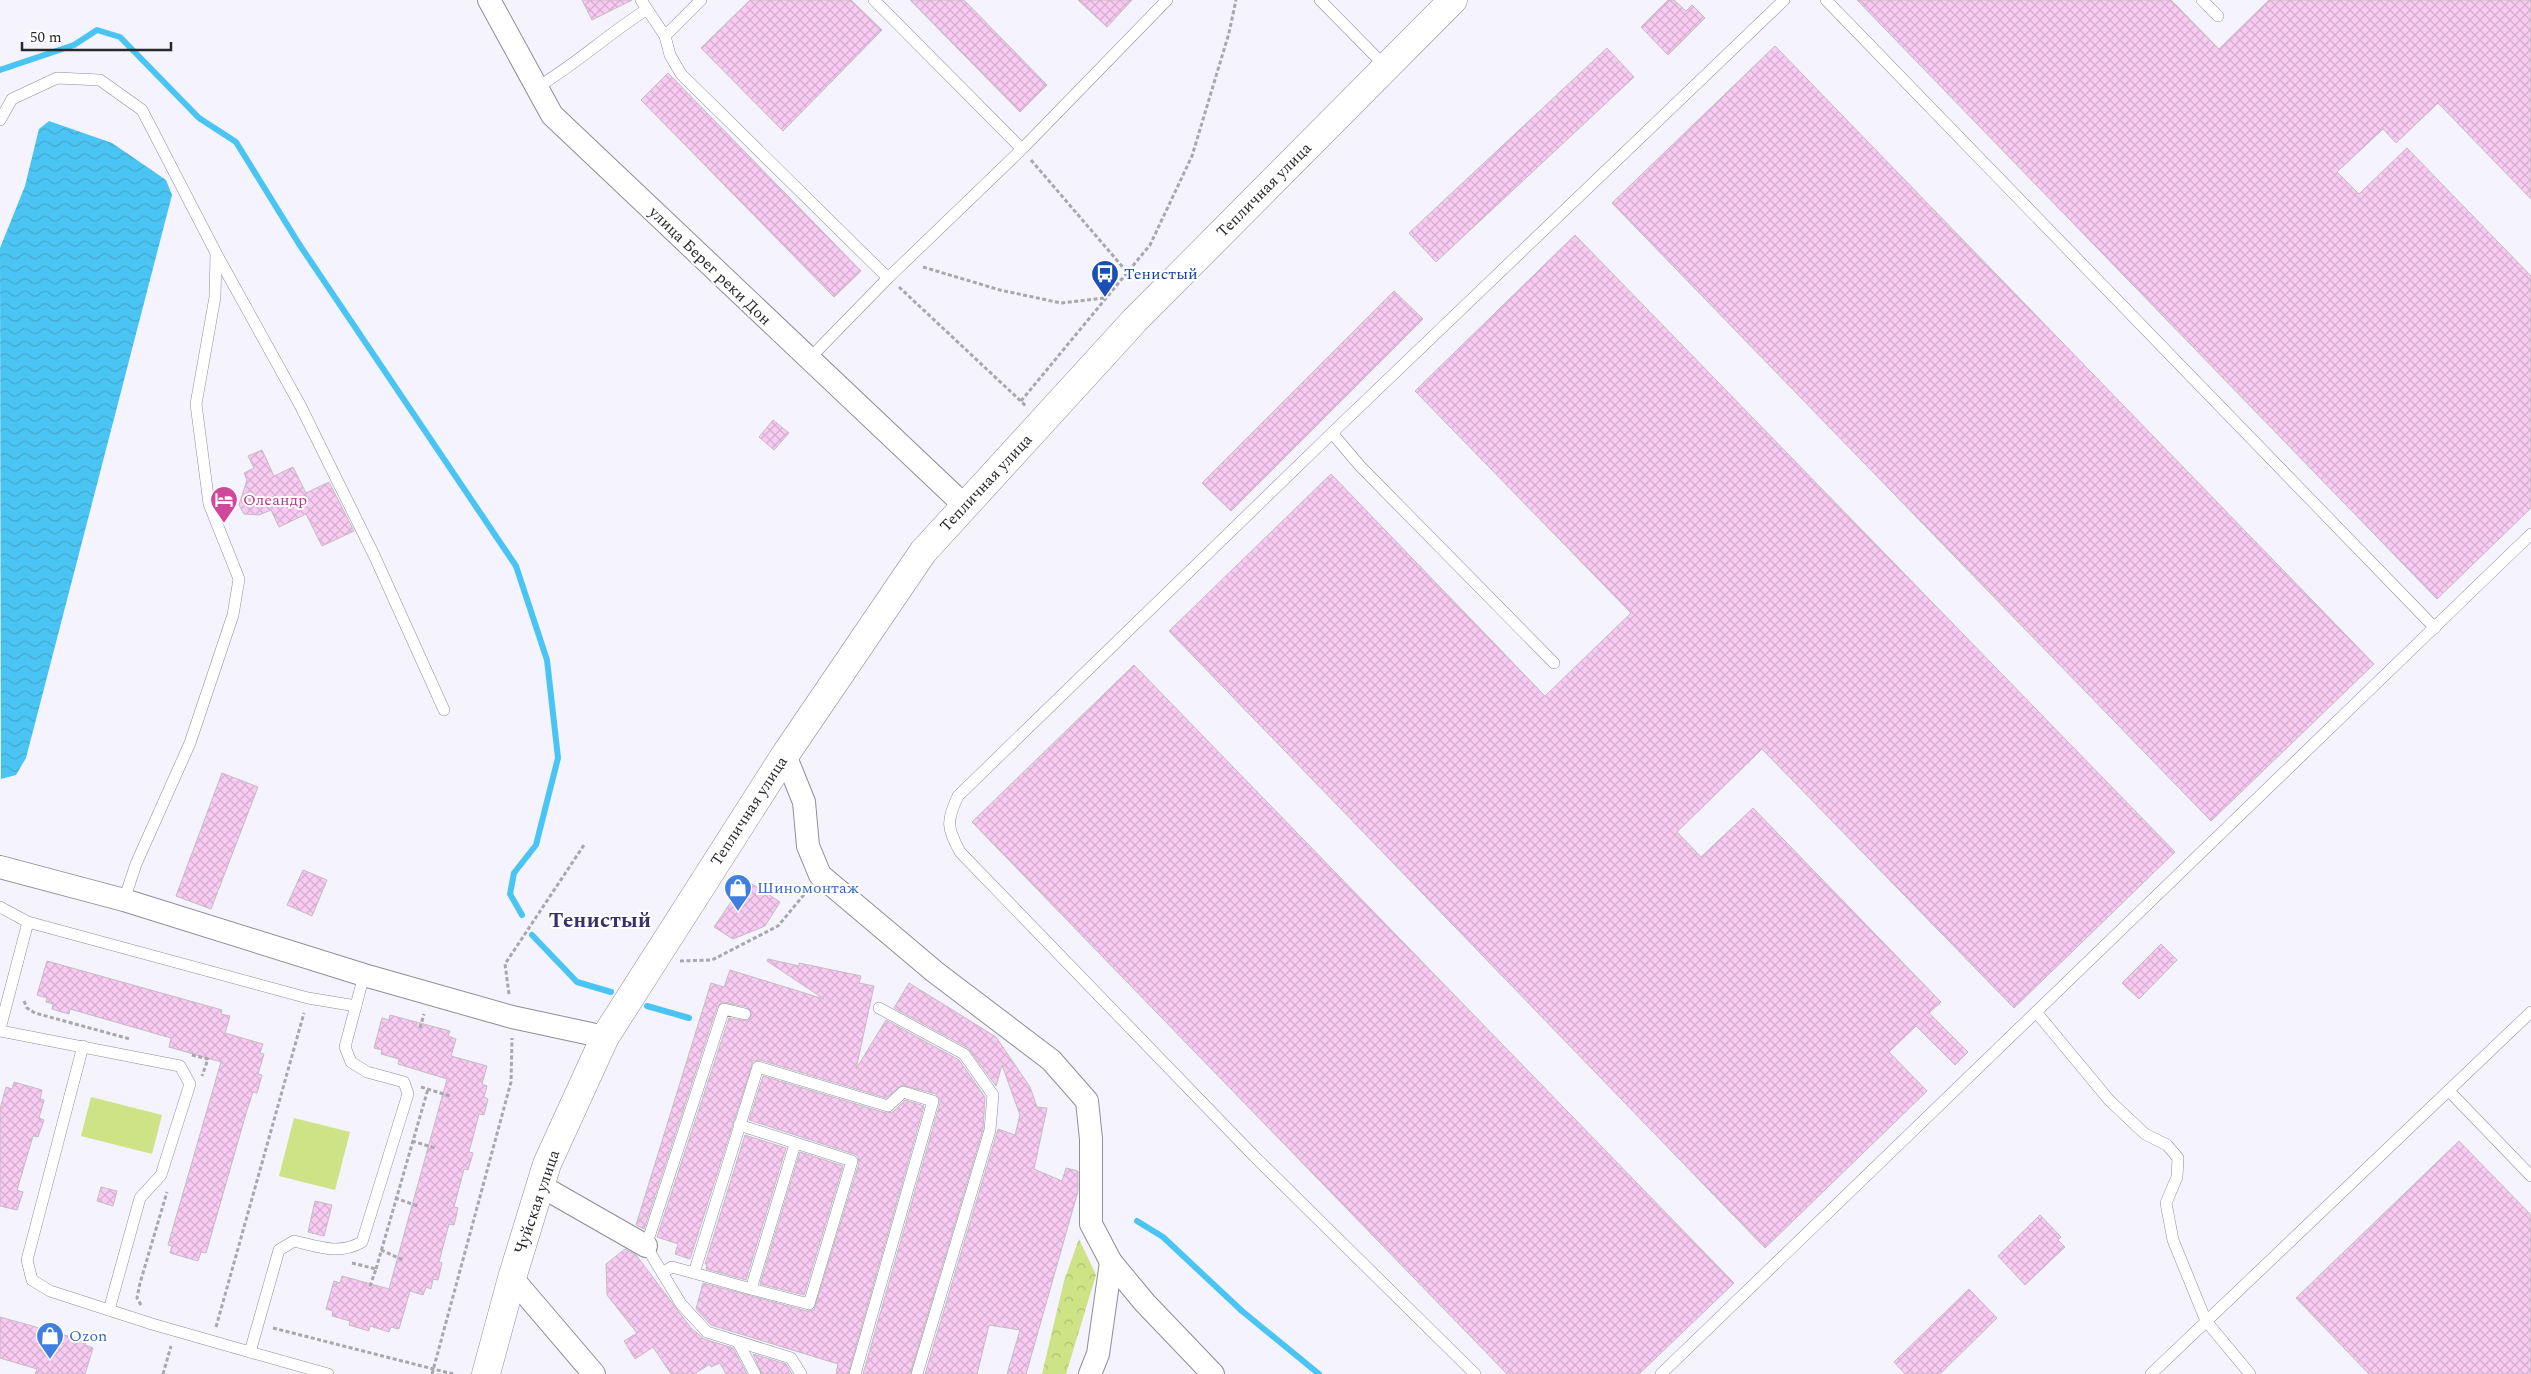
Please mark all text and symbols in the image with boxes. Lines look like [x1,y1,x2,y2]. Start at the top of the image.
scale bar [22,20,171,52]
text: 50 m [30,26,62,49]
street label: Тепличная улица [1211,137,1317,243]
street label: улица Берег реки Дон [642,200,777,331]
bus stop icon: Тенистый [1090,259,1120,298]
place label: Тенистый [1124,262,1198,286]
street label: Тепличная улица [934,428,1038,538]
hotel icon: Олеандр [209,485,239,524]
place label: Олеандр [243,488,307,512]
street label: Тепличная улица [704,751,794,871]
shop icon: Шиномонтаж [723,873,753,912]
place label: Шиномонтаж [757,876,860,900]
district label: Тенистый [549,905,651,937]
street label: Чуйская улица [508,1146,566,1257]
shop icon: Ozon [35,1321,65,1360]
place label: Ozon [69,1324,107,1348]

